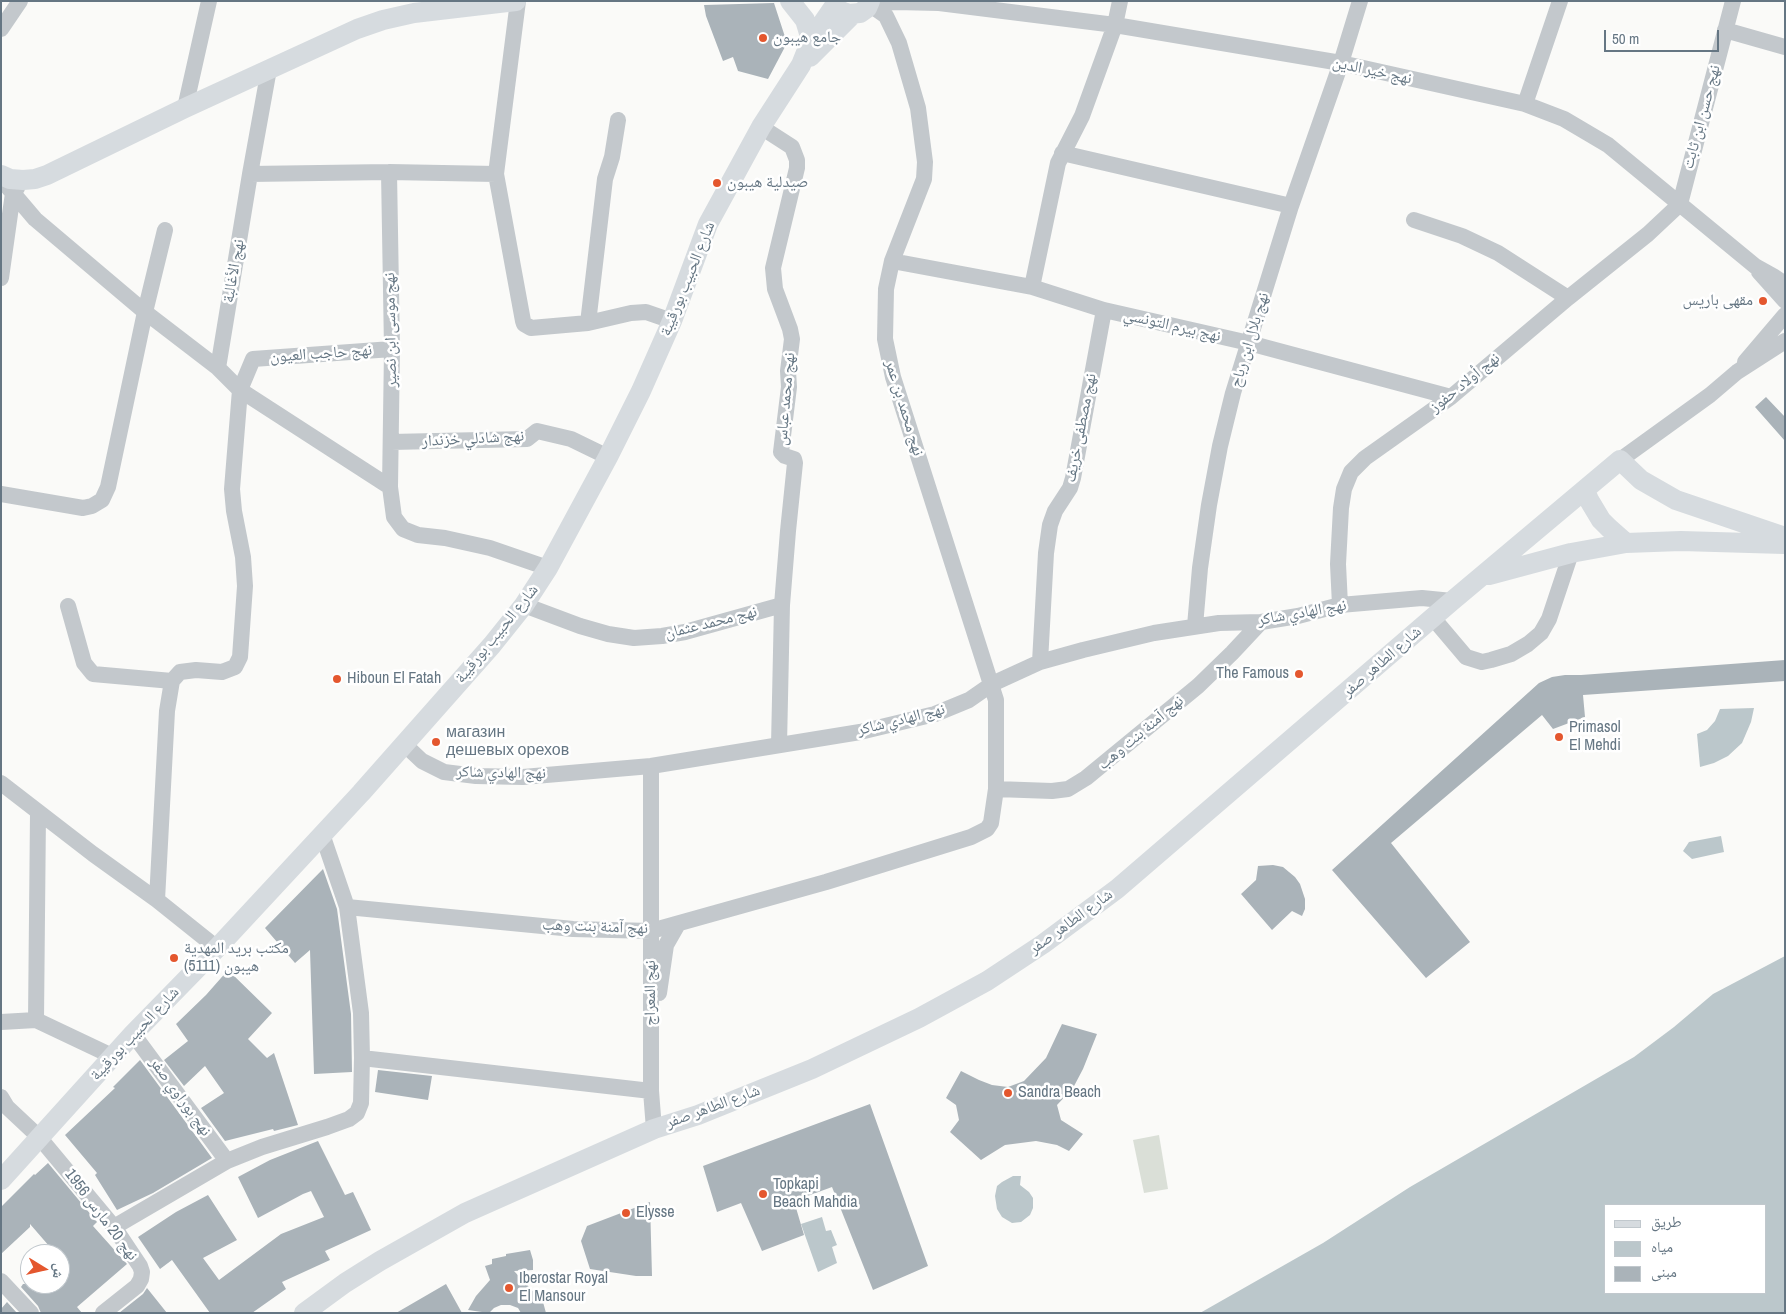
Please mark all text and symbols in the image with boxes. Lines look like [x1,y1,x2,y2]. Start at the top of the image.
scale bar [1606,20,1721,52]
place label: جامع هيبون [773,28,841,48]
text: 50 m [1612,28,1639,49]
marker: جامع هيبون [757,32,769,44]
street label: نهج خير الدين [1331,53,1413,89]
street label: نهج حسن ابن ثابت [1679,63,1725,171]
place label: صيدلية هيبون [727,173,808,193]
marker: صيدلية هيبون [711,177,723,189]
street label: شارع الحبيب بورقيبة [656,219,720,339]
street label: نهج الأغالبة [219,238,249,304]
street label: نهج موسى ابن نصير [380,272,402,388]
street label: نهج بلال ابن رباح [1226,290,1274,390]
place label: مقهى باريس [1682,291,1753,311]
marker: مقهى باريس [1757,295,1769,307]
street label: نهج بيرم التونسي [1121,305,1223,347]
street label: نهج حاجب العيون [269,341,373,367]
street label: نهج أولاد حفوز [1426,349,1504,417]
street label: نهج محمد عباس [772,352,800,446]
street label: نهج محمد بن عمر [880,358,928,458]
street label: نهج مصطفى خريف [1061,372,1101,484]
street label: نهج شادلي خزندار [421,427,525,451]
street label: شارع الحبيب بورقيبة [451,581,543,687]
street label: نهج الهادي شاكر [1256,596,1348,630]
street label: نهج محمد عثمان [663,602,759,644]
street label: شارع الطاهر صفر [1338,622,1426,702]
place label: The Famous [1216,664,1289,684]
marker: The Famous [1293,668,1305,680]
place label: Hiboun El Fatah [347,669,441,689]
marker: Hiboun El Fatah [331,673,343,685]
street label: نهج آمنة بنت وهب [1094,692,1188,774]
street label: نهج الهادي شاكر [855,700,947,740]
place label: Primasol El Mehdi [1569,718,1621,756]
place label: магазин дешевых орехов [446,723,569,761]
marker: Primasol El Mehdi [1553,731,1565,743]
marker: магазин дешевых орехов [430,736,442,748]
street label: نهج الهادي شاكر [456,763,546,783]
street label: شارع الطاهر صفر [1025,885,1117,959]
street label: نهج آمنة بنت وهب [542,916,648,938]
place label: مكتب بريد المهدية هيبون (5111) [184,939,289,977]
marker: مكتب بريد المهدية هيبون (5111) [168,952,180,964]
street label: نهج المعراج [641,960,661,1026]
street label: شارع الحبيب بورقيبة [87,983,183,1085]
street label: نهج بوراوي صفر [145,1054,215,1140]
street label: شارع الطاهر صفر [663,1081,763,1133]
place label: Sandra Beach [1018,1083,1101,1103]
marker: Sandra Beach [1002,1087,1014,1099]
street label: نهج 20 مارس 1956 [60,1165,142,1265]
place label: Topkapi Beach Mahdia [773,1175,858,1213]
marker: Topkapi Beach Mahdia [757,1188,769,1200]
place label: Elysse [636,1203,675,1223]
legend [1604,1204,1766,1294]
marker: Elysse [620,1207,632,1219]
text: طريق [1651,1211,1682,1232]
text: مياه [1651,1236,1673,1257]
north arrow [20,1244,70,1294]
text: مبنى [1651,1261,1677,1282]
text: ش [49,1262,69,1280]
place label: Iberostar Royal El Mansour [519,1269,608,1307]
marker: Iberostar Royal El Mansour [503,1282,515,1294]

